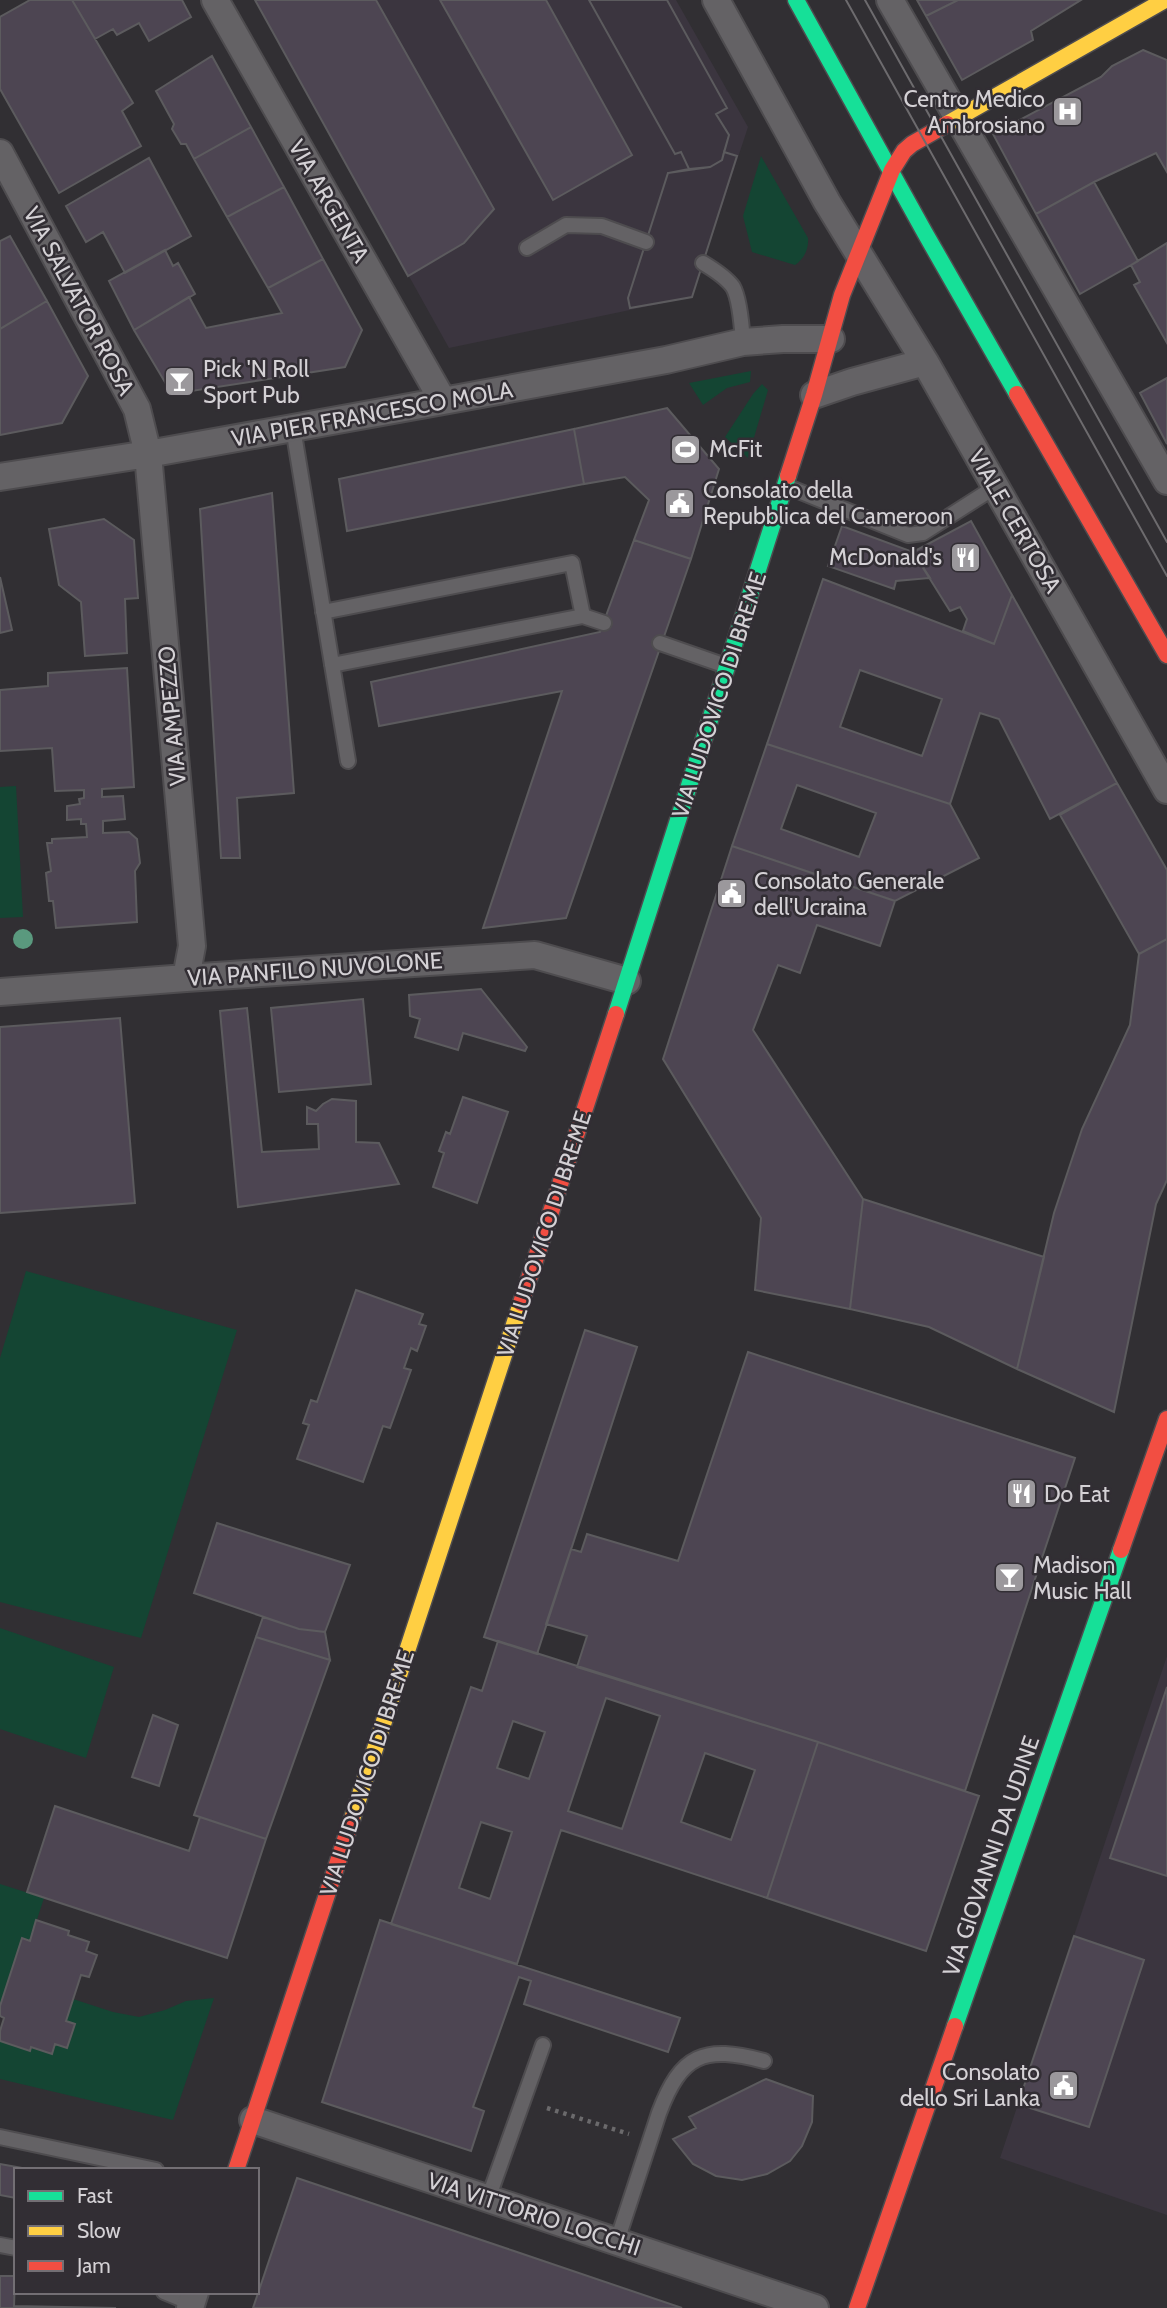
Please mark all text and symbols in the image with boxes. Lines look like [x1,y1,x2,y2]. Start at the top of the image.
place label: Centro Medico Ambrosiano [903,85,1045,139]
hospital icon: Centro Medico Ambrosiano [1051,95,1085,129]
street label: VIA ARGENTA [283,135,375,267]
street label: VIA SALVATOR ROSA [17,202,141,400]
place label: Pick 'N Roll Sport Pub [203,355,310,409]
bar icon: Pick 'N Roll Sport Pub [163,365,197,399]
street label: VIA PIER FRANCESCO MOLA [229,375,515,453]
sports icon: McFit [669,432,703,466]
place label: McFit [709,435,762,463]
street label: VIALE CERTOSA [963,444,1067,598]
place label: Consolato della Repubblica del Cameroon [703,476,953,530]
public building icon: Consolato della Repubblica del Cameroon [663,486,697,520]
restaurant icon: McDonald's [948,540,982,574]
place label: McDonald's [829,543,942,571]
street label: VIA LUDOVICO DI BREME [666,568,772,822]
street label: VIA AMPEZZO [152,645,192,787]
place label: Consolato Generale dell'Ucraina [754,867,944,921]
public building icon: Consolato Generale dell'Ucraina [714,877,748,911]
street label: VIA PANFILO NUVOLONE [187,946,443,992]
street label: VIA LUDOVICO DI BREME [491,1107,597,1361]
restaurant icon: Do Eat [1004,1477,1038,1511]
place label: Do Eat [1044,1480,1110,1508]
place label: Madison Music Hall [1033,1551,1132,1605]
bar icon: Madison Music Hall [993,1561,1027,1595]
street label: VIA LUDOVICO DI BREME [314,1646,420,1900]
street label: VIA GIOVANNI DA UDINE [937,1732,1045,1980]
place label: Consolato dello Sri Lanka [900,2058,1040,2112]
public building icon: Consolato dello Sri Lanka [1046,2068,1080,2102]
street label: VIA VITTORIO LOCCHI [424,2166,644,2262]
legend [14,2168,259,2294]
text: Fast [77,2183,113,2208]
text: Slow [77,2218,121,2243]
text: Jam [76,2253,111,2278]

